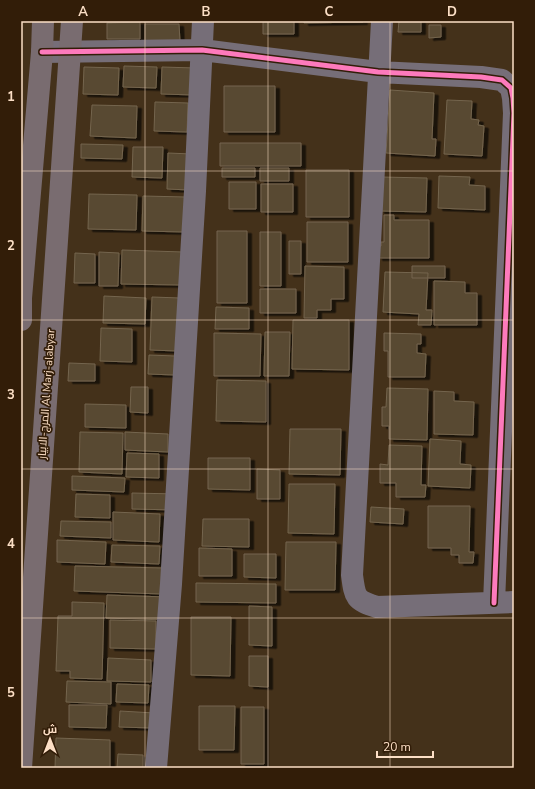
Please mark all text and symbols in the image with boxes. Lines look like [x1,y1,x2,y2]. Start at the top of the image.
text: A [78,3,88,21]
text: B [202,3,211,21]
text: C [325,3,334,21]
text: D [447,3,457,21]
text: 1 [7,88,15,106]
text: 2 [7,237,15,255]
street label: المرج-الابيار Al Marj-alabyar [34,329,59,460]
text: 3 [7,386,15,404]
text: 4 [7,535,15,553]
text: 5 [7,684,15,702]
north arrow [30,719,70,759]
text: ش [43,722,57,737]
scale bar [377,733,433,759]
text: 20 m [383,739,411,755]

